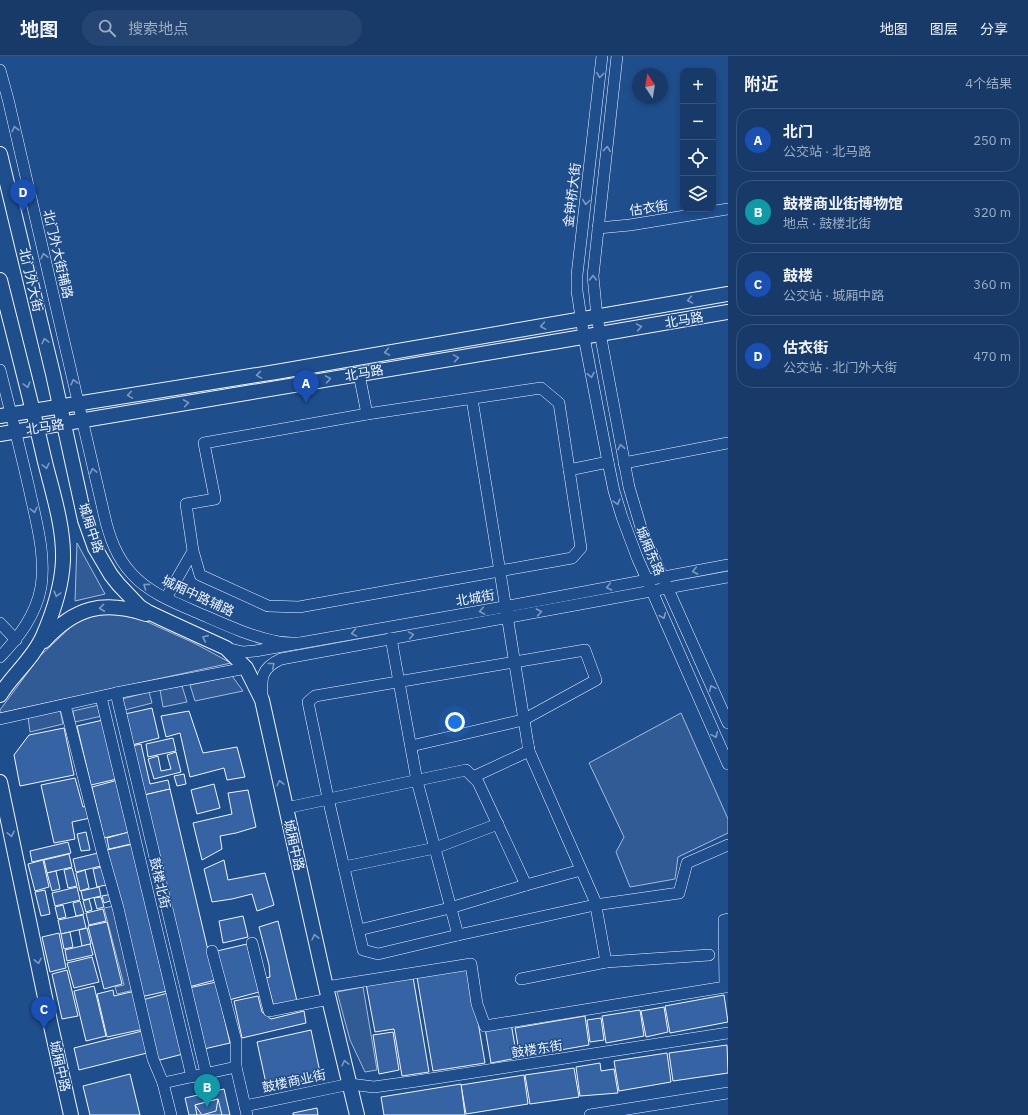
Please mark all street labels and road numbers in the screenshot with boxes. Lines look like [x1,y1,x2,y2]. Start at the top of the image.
street label: 金钟桥大街 [560,162,584,228]
street label: 估衣街 [628,197,670,219]
street label: 北门外大街辅路 [39,208,77,300]
street label: 北门外大街 [15,246,47,314]
street label: 北马路 [663,308,705,332]
street label: 北马路 [343,361,385,385]
street label: 北马路 [24,416,66,438]
street label: 城厢中路 [75,501,107,555]
street label: 城厢东路 [632,524,668,578]
street label: 城厢中路辅路 [159,572,237,620]
street label: 北城街 [454,586,496,610]
street label: 城厢中路 [280,818,308,872]
street label: 鼓楼北街 [146,856,174,910]
street label: 鼓楼东街 [510,1037,564,1061]
street label: 城厢中路 [46,1039,74,1093]
street label: 鼓楼商业街 [260,1066,328,1096]

